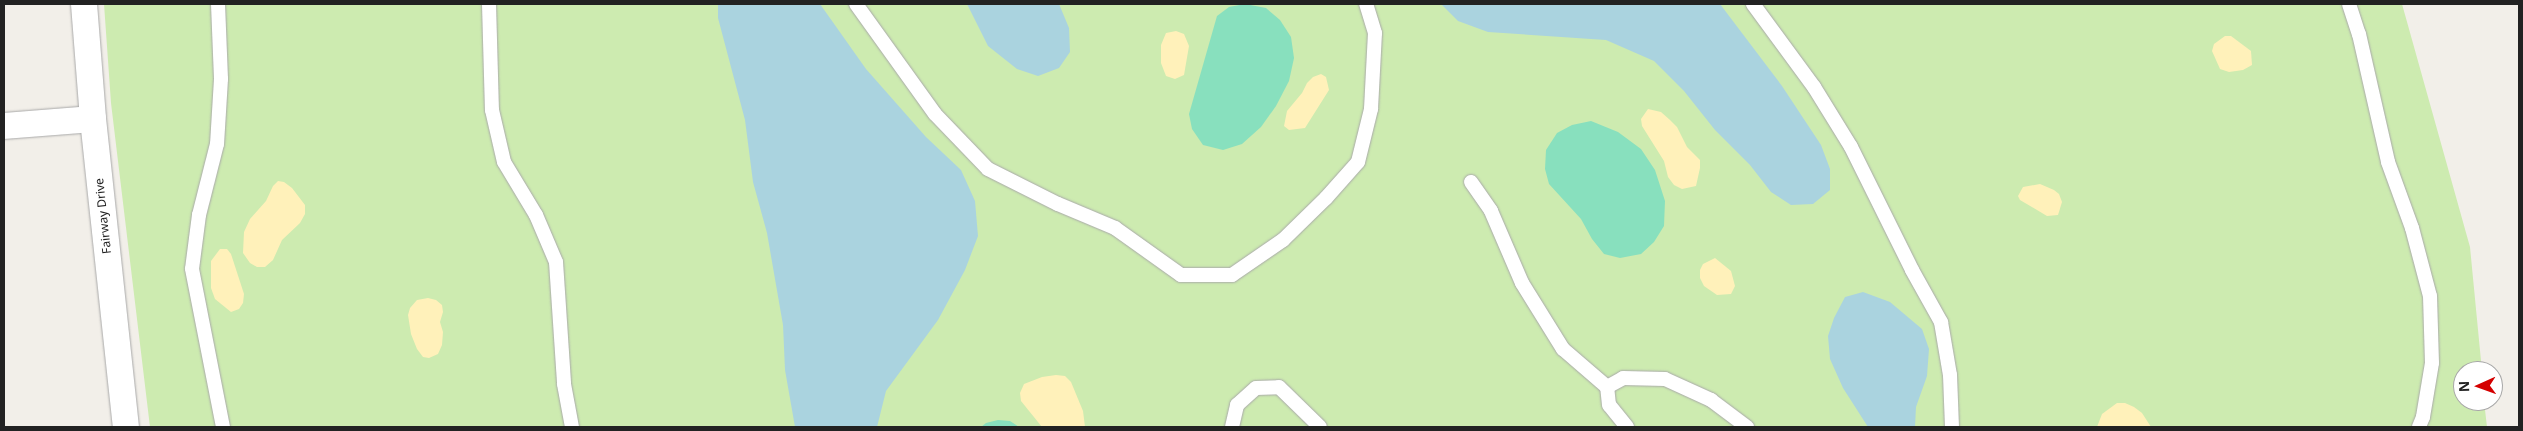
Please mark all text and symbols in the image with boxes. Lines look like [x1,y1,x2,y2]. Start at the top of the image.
street label: Fairway Drive [92,177,114,255]
north arrow [2453,361,2503,411]
text: N [2454,380,2473,393]

